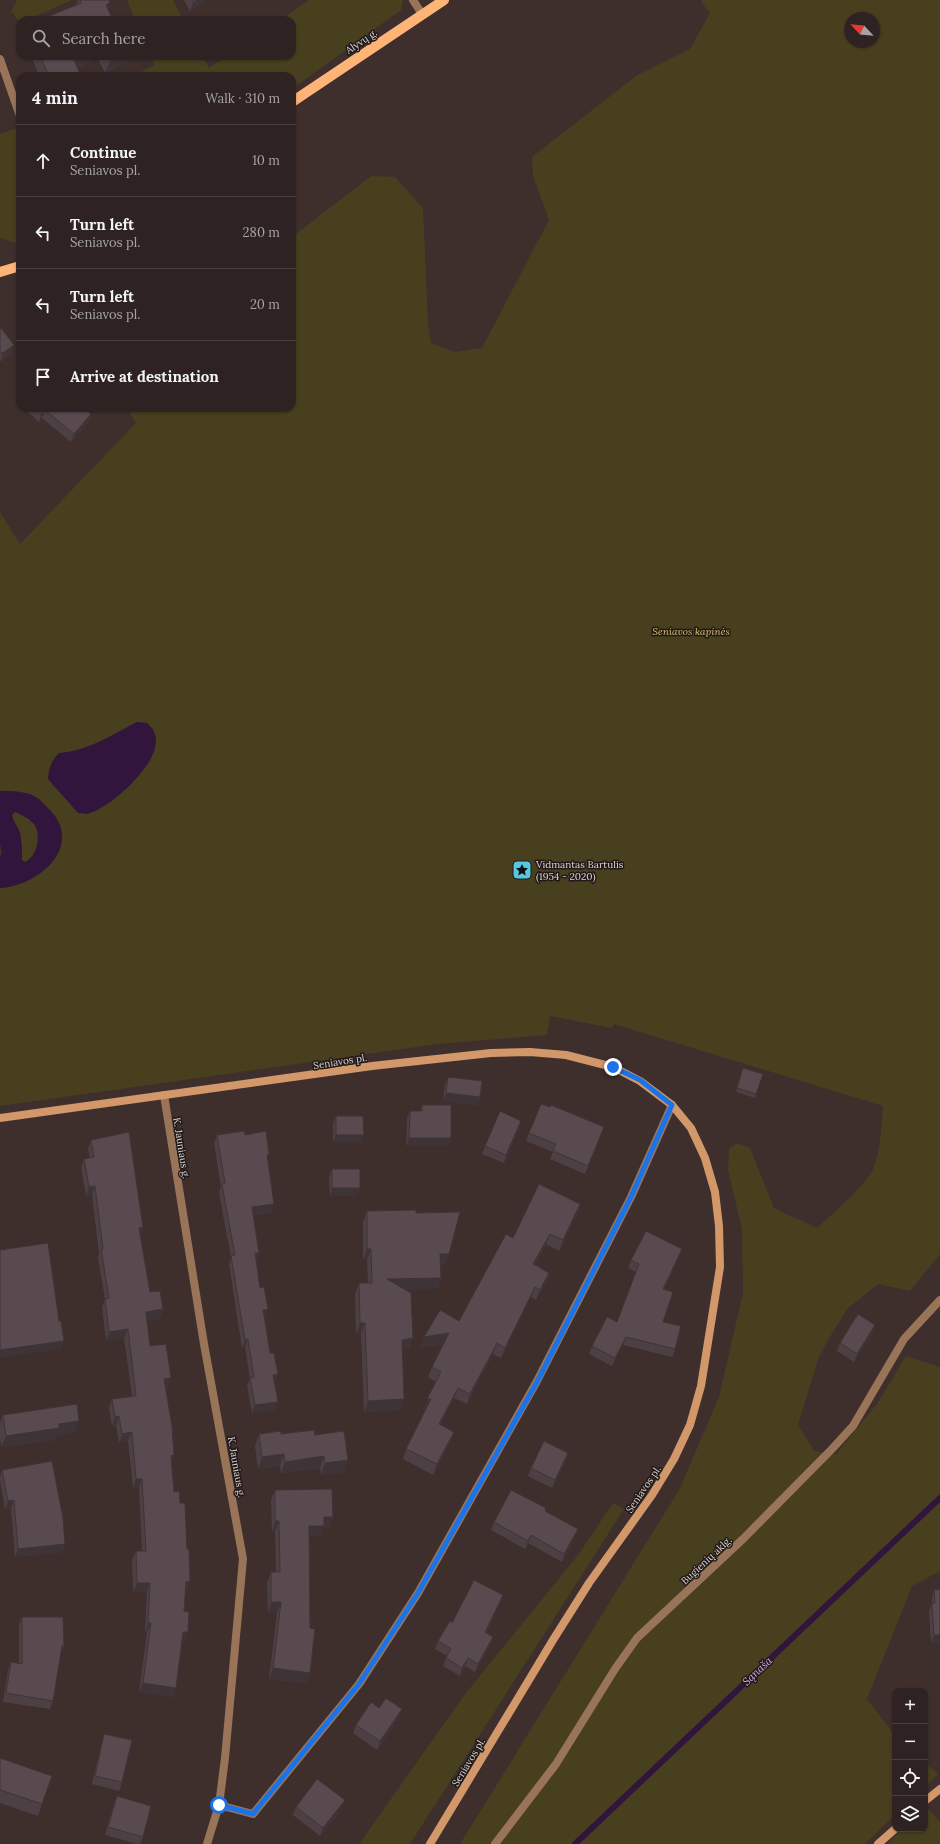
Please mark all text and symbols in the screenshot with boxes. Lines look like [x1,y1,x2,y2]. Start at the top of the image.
north arrow [844,12,880,48]
search box [16,16,296,60]
street label: Alyvų g. [342,26,380,57]
icon: search [30,27,52,49]
text: Search here [62,29,145,48]
text: 4 min [32,87,78,109]
text: Walk · 310 m [205,90,280,107]
text: Continue [70,143,136,162]
icon: ahead [32,150,54,172]
text: 10 m [252,152,280,169]
text: Seniavos pl. [70,162,141,179]
text: Turn left [70,215,134,234]
icon: left [32,222,54,244]
text: 280 m [243,224,280,241]
text: Seniavos pl. [70,234,141,251]
text: Turn left [70,287,134,306]
icon: left [32,294,54,316]
text: 20 m [250,296,280,313]
text: Seniavos pl. [70,306,141,323]
icon: arrive [32,366,54,388]
text: Arrive at destination [70,367,219,386]
park label: Seniavos kapinės [652,625,730,638]
place label: Vidmantas Bartulis (1954 - 2020) [535,858,624,883]
place icon: Vidmantas Bartulis (1954 - 2020) [511,859,533,881]
street label: Seniavos pl. [312,1051,368,1072]
route end [604,1058,622,1076]
street label: K. Jauniaus g. [170,1117,193,1180]
street label: K. Jauniaus g. [225,1436,248,1499]
street label: Seniavos pl. [623,1463,664,1515]
street label: Bugienių aklg. [678,1534,734,1587]
water label: Sąnaša [739,1653,776,1688]
map controls [892,1688,928,1832]
button: + [892,1688,928,1724]
button: − [892,1724,928,1760]
street label: Seniavos pl. [449,1736,488,1789]
button: locate [892,1760,928,1796]
route start [210,1796,228,1814]
button: layers [892,1796,928,1832]

